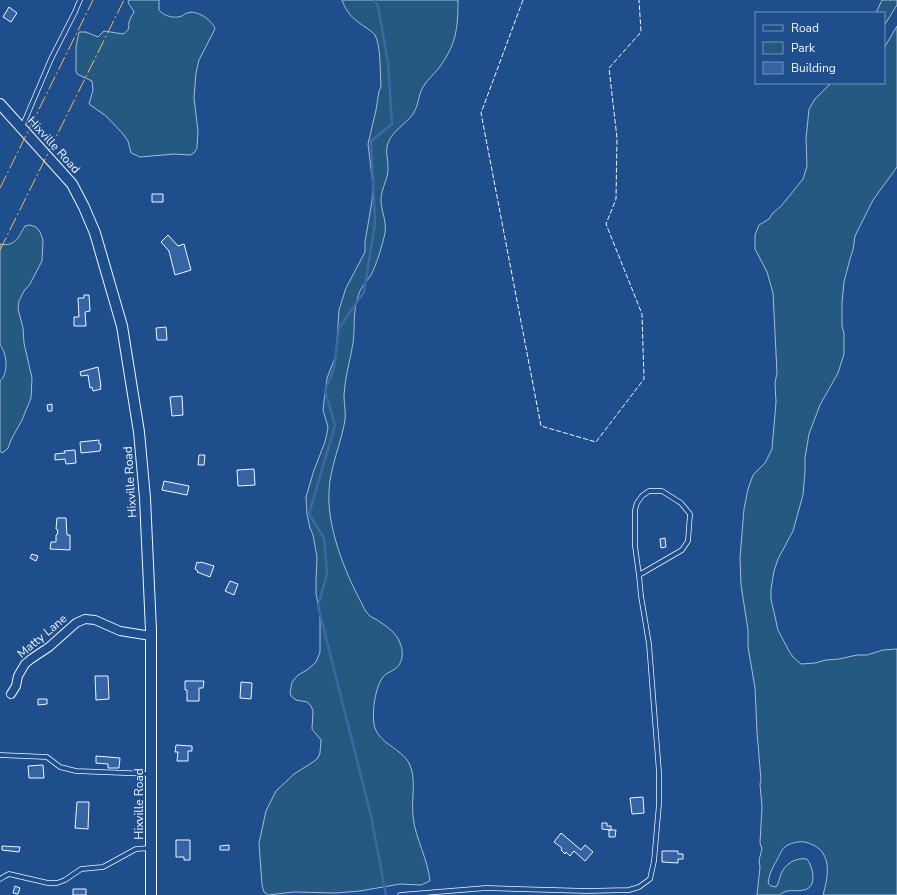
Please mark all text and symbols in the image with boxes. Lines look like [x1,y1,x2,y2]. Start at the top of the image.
legend [755,12,885,84]
text: Road [791,20,819,36]
text: Park [791,40,816,56]
text: Building [791,60,836,76]
street label: Hixville Road [24,113,84,177]
street label: Hixville Road [120,446,140,518]
street label: Matty Lane [14,610,70,662]
street label: Hixville Road [131,768,147,840]

